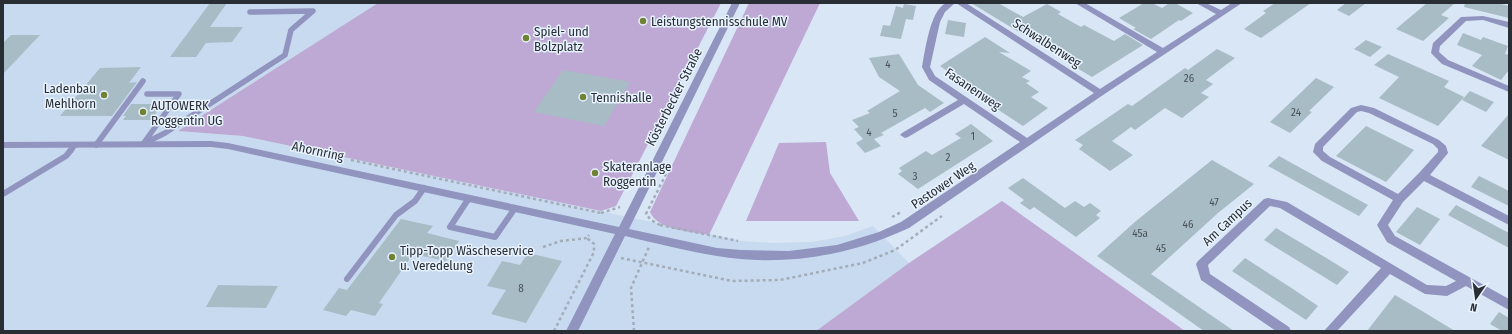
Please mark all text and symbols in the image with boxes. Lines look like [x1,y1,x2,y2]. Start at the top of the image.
place label: Leistungstennisschule MV [651,14,788,29]
street label: Schwalbenweg [1010,15,1085,71]
marker: Leistungstennisschule MV [638,16,648,26]
place label: Spiel- und Bolzplatz [534,24,589,54]
marker: Spiel- und Bolzplatz [521,33,531,43]
street label: Kösterbecker Straße [643,46,705,148]
house number: 4 [885,58,891,71]
street label: Fasanenweg [942,65,1005,114]
house number: 26 [1184,72,1195,85]
place label: Ladenbau Mehlhorn [44,81,96,111]
marker: Ladenbau Mehlhorn [99,90,109,100]
place label: Tennishalle [591,90,652,105]
marker: Tennishalle [578,92,588,102]
place label: AUTOWERK Roggentin UG [151,98,223,128]
house number: 24 [1291,106,1302,119]
marker: AUTOWERK Roggentin UG [138,107,148,117]
house number: 5 [892,107,898,120]
house number: 4 [866,126,872,139]
house number: 1 [971,130,975,143]
street label: Ahornring [291,138,346,164]
house number: 2 [946,151,951,164]
street label: Pastower Weg [908,158,978,212]
place label: Skateranlage Roggentin [603,159,671,189]
marker: Skateranlage Roggentin [590,168,600,178]
house number: 3 [913,170,918,183]
street label: Am Campus [1199,195,1255,249]
house number: 47 [1209,196,1219,209]
house number: 46 [1183,218,1194,231]
house number: 45a [1132,227,1148,240]
house number: 45 [1156,242,1166,255]
place label: Tipp-Topp Wäscheservice u. Veredelung [400,243,534,273]
marker: Tipp-Topp Wäscheservice u. Veredelung [387,252,397,262]
north arrow [1456,278,1496,318]
house number: 8 [518,282,524,295]
text: N [1469,300,1479,314]

